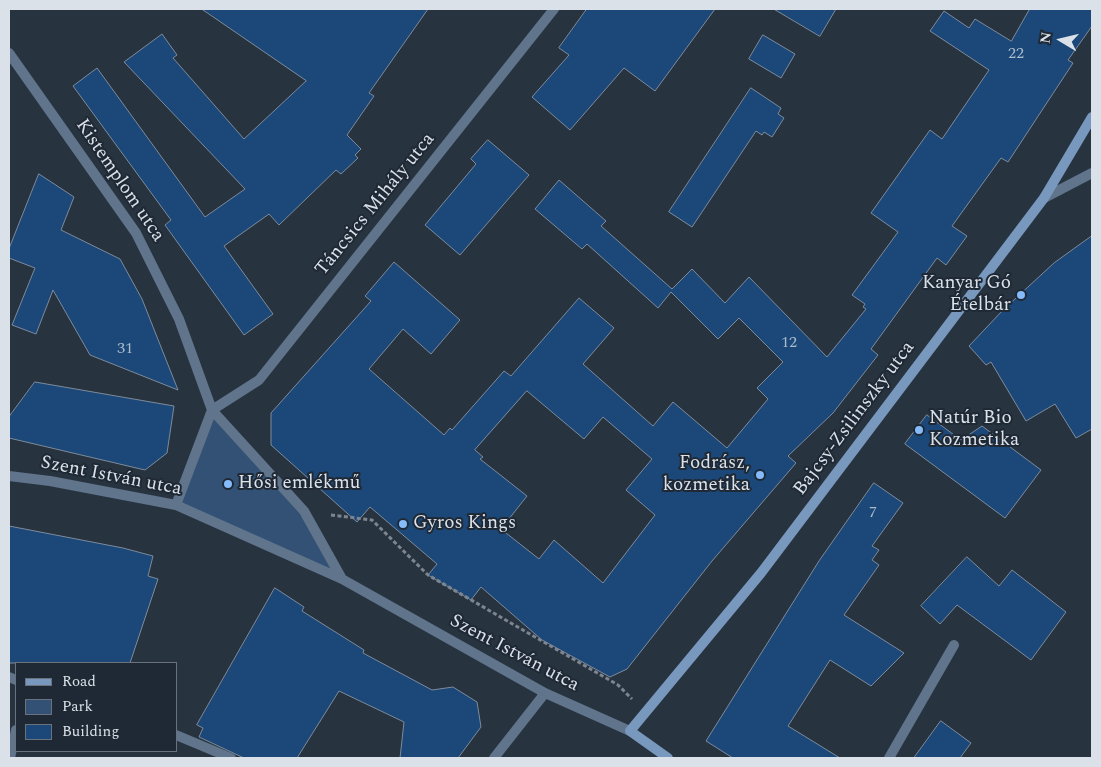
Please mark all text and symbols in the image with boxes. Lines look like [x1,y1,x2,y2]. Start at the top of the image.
north arrow [1036,15,1086,65]
text: N [1034,30,1057,45]
house number: 22 [1008,45,1024,65]
street label: Kistemplom utca [70,115,168,247]
street label: Táncsics Mihály utca [311,129,441,281]
place label: Kanyar Gó Ételbár [922,273,1011,317]
marker: Kanyar Gó Ételbár [1015,289,1027,301]
house number: 12 [781,334,797,354]
street label: Bajcsy-Zsilinszky utca [790,337,920,501]
house number: 31 [117,340,133,360]
place label: Natúr Bio Kozmetika [929,408,1019,452]
marker: Natúr Bio Kozmetika [913,424,925,436]
street label: Szent István utca [39,452,183,502]
place label: Fodrász, kozmetika [663,453,750,497]
marker: Fodrász, kozmetika [754,469,766,481]
place label: Hősi emlékmű [238,473,360,495]
marker: Hősi emlékmű [222,478,234,490]
house number: 7 [869,504,877,524]
place label: Gyros Kings [413,513,516,535]
marker: Gyros Kings [397,518,409,530]
street label: Szent István utca [445,610,583,698]
legend [15,662,178,752]
text: Road [62,670,96,693]
text: Park [62,695,93,718]
text: Building [62,720,119,743]

